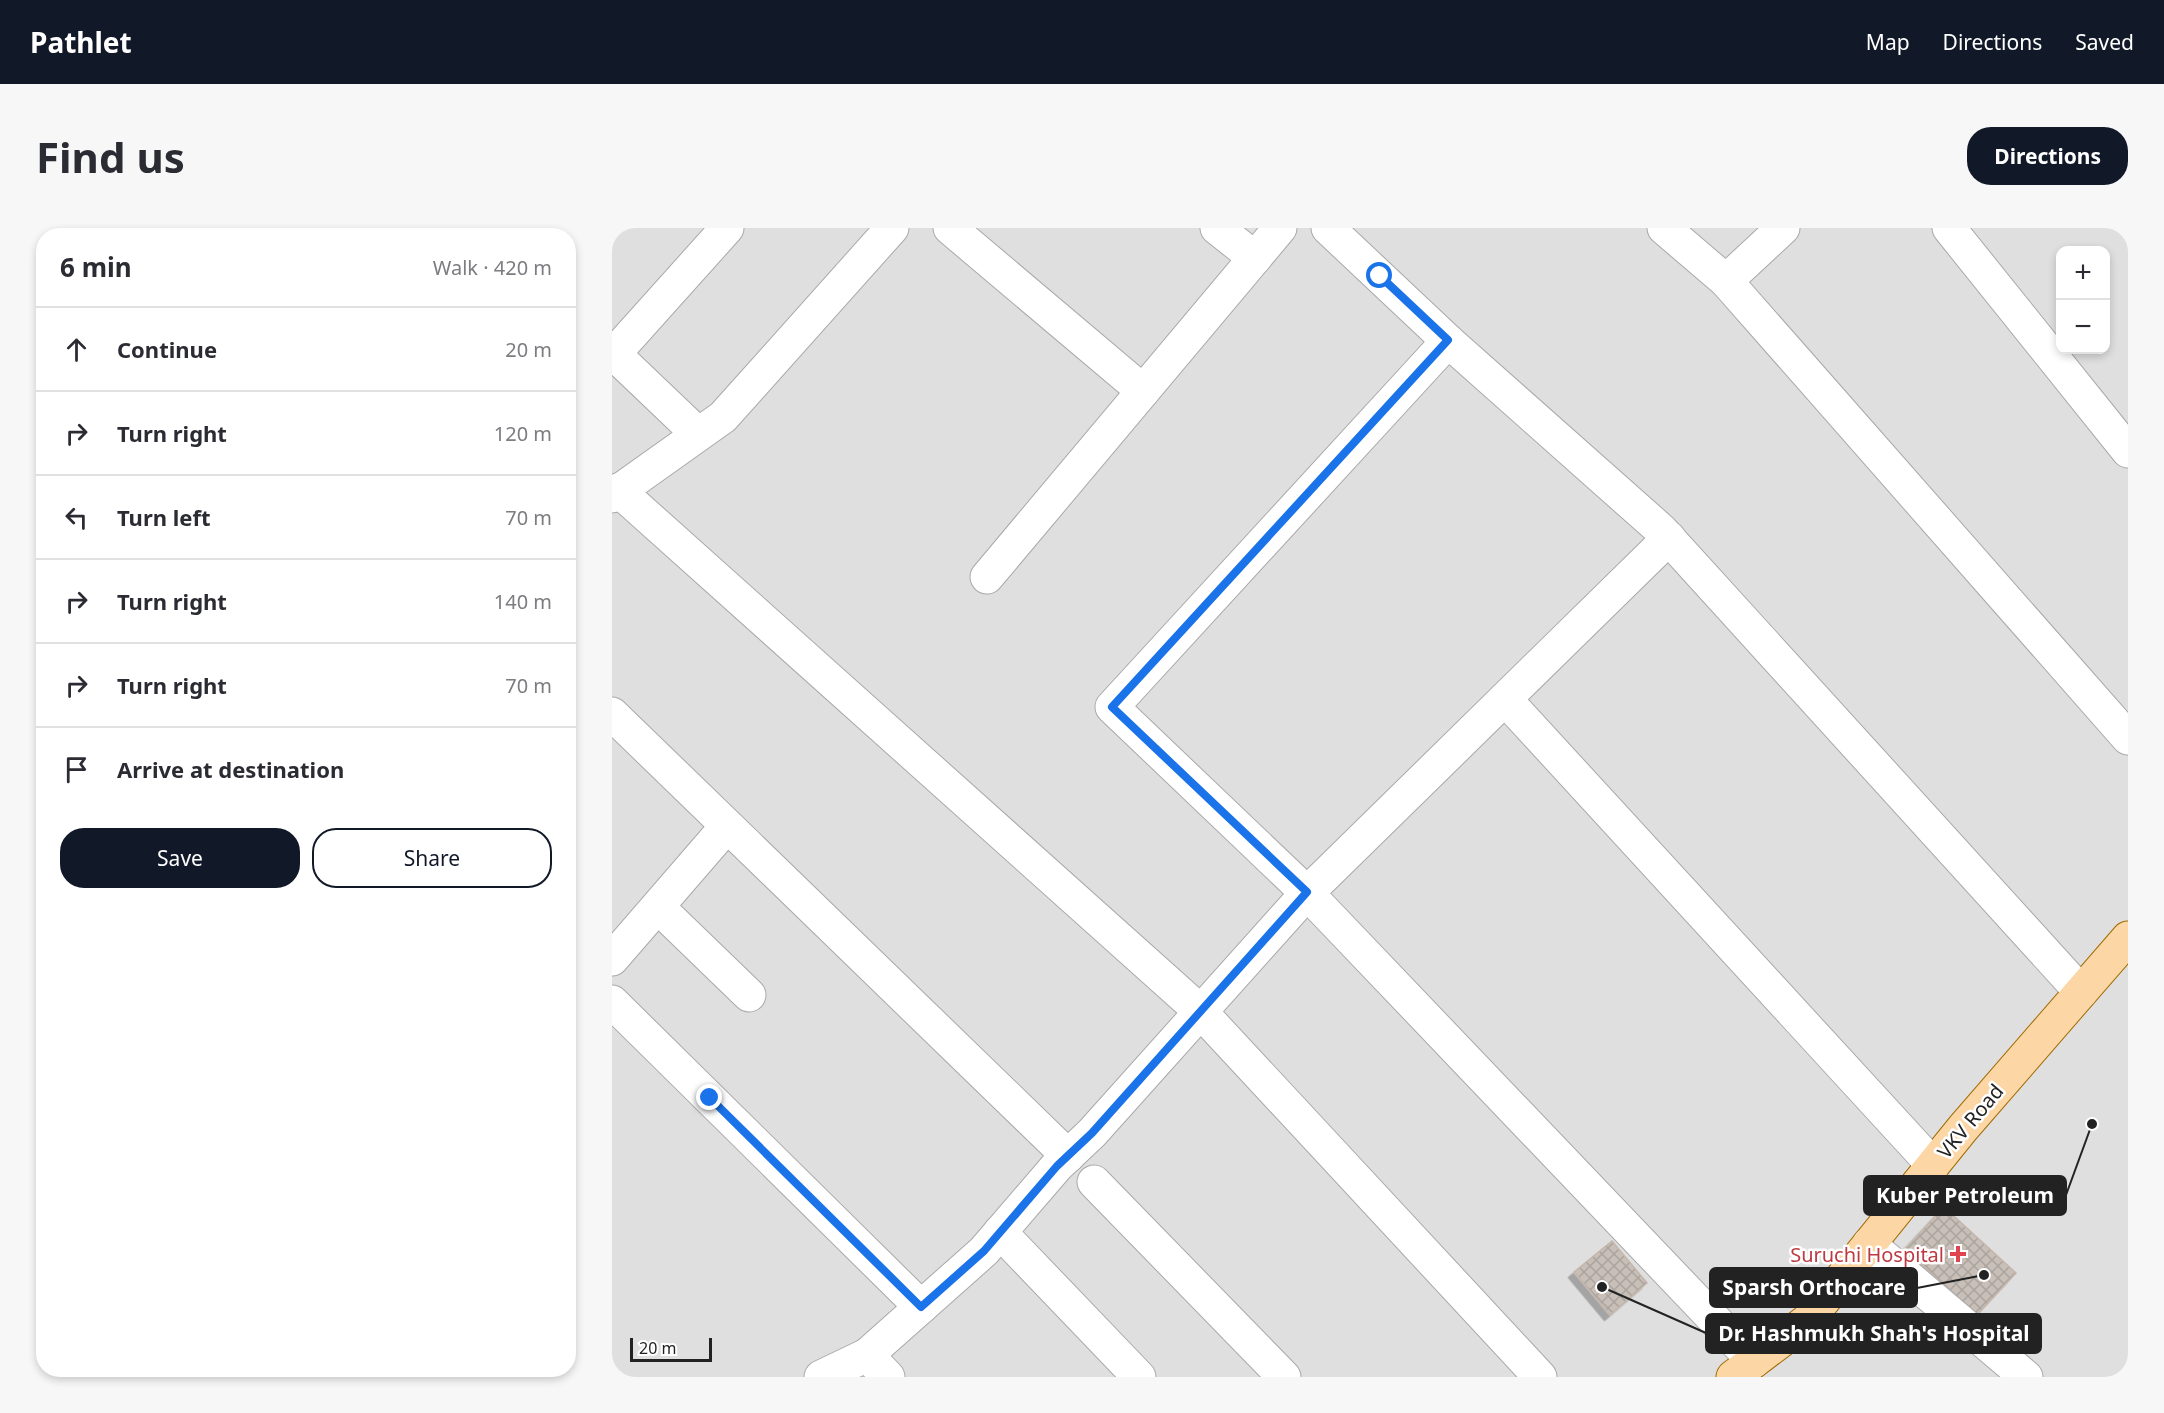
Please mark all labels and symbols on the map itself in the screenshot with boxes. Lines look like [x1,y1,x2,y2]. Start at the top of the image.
route start [1366,262,1392,288]
street label: VKV Road [1931,1078,2009,1164]
route end [696,1084,722,1110]
callout: Kuber Petroleum [1864,1176,2066,1215]
text: Kuber Petroleum [1876,1181,2054,1209]
place label: Suruchi Hospital [1790,1241,1944,1268]
marker: Suruchi Hospital [1949,1245,1967,1263]
callout: Sparsh Orthocare [1710,1268,1917,1307]
text: Sparsh Orthocare [1722,1273,1906,1301]
callout: Dr. Hashmukh Shah's Hospital [1706,1314,2041,1353]
text: Dr. Hashmukh Shah's Hospital [1718,1319,2030,1347]
scale bar [630,1335,712,1362]

